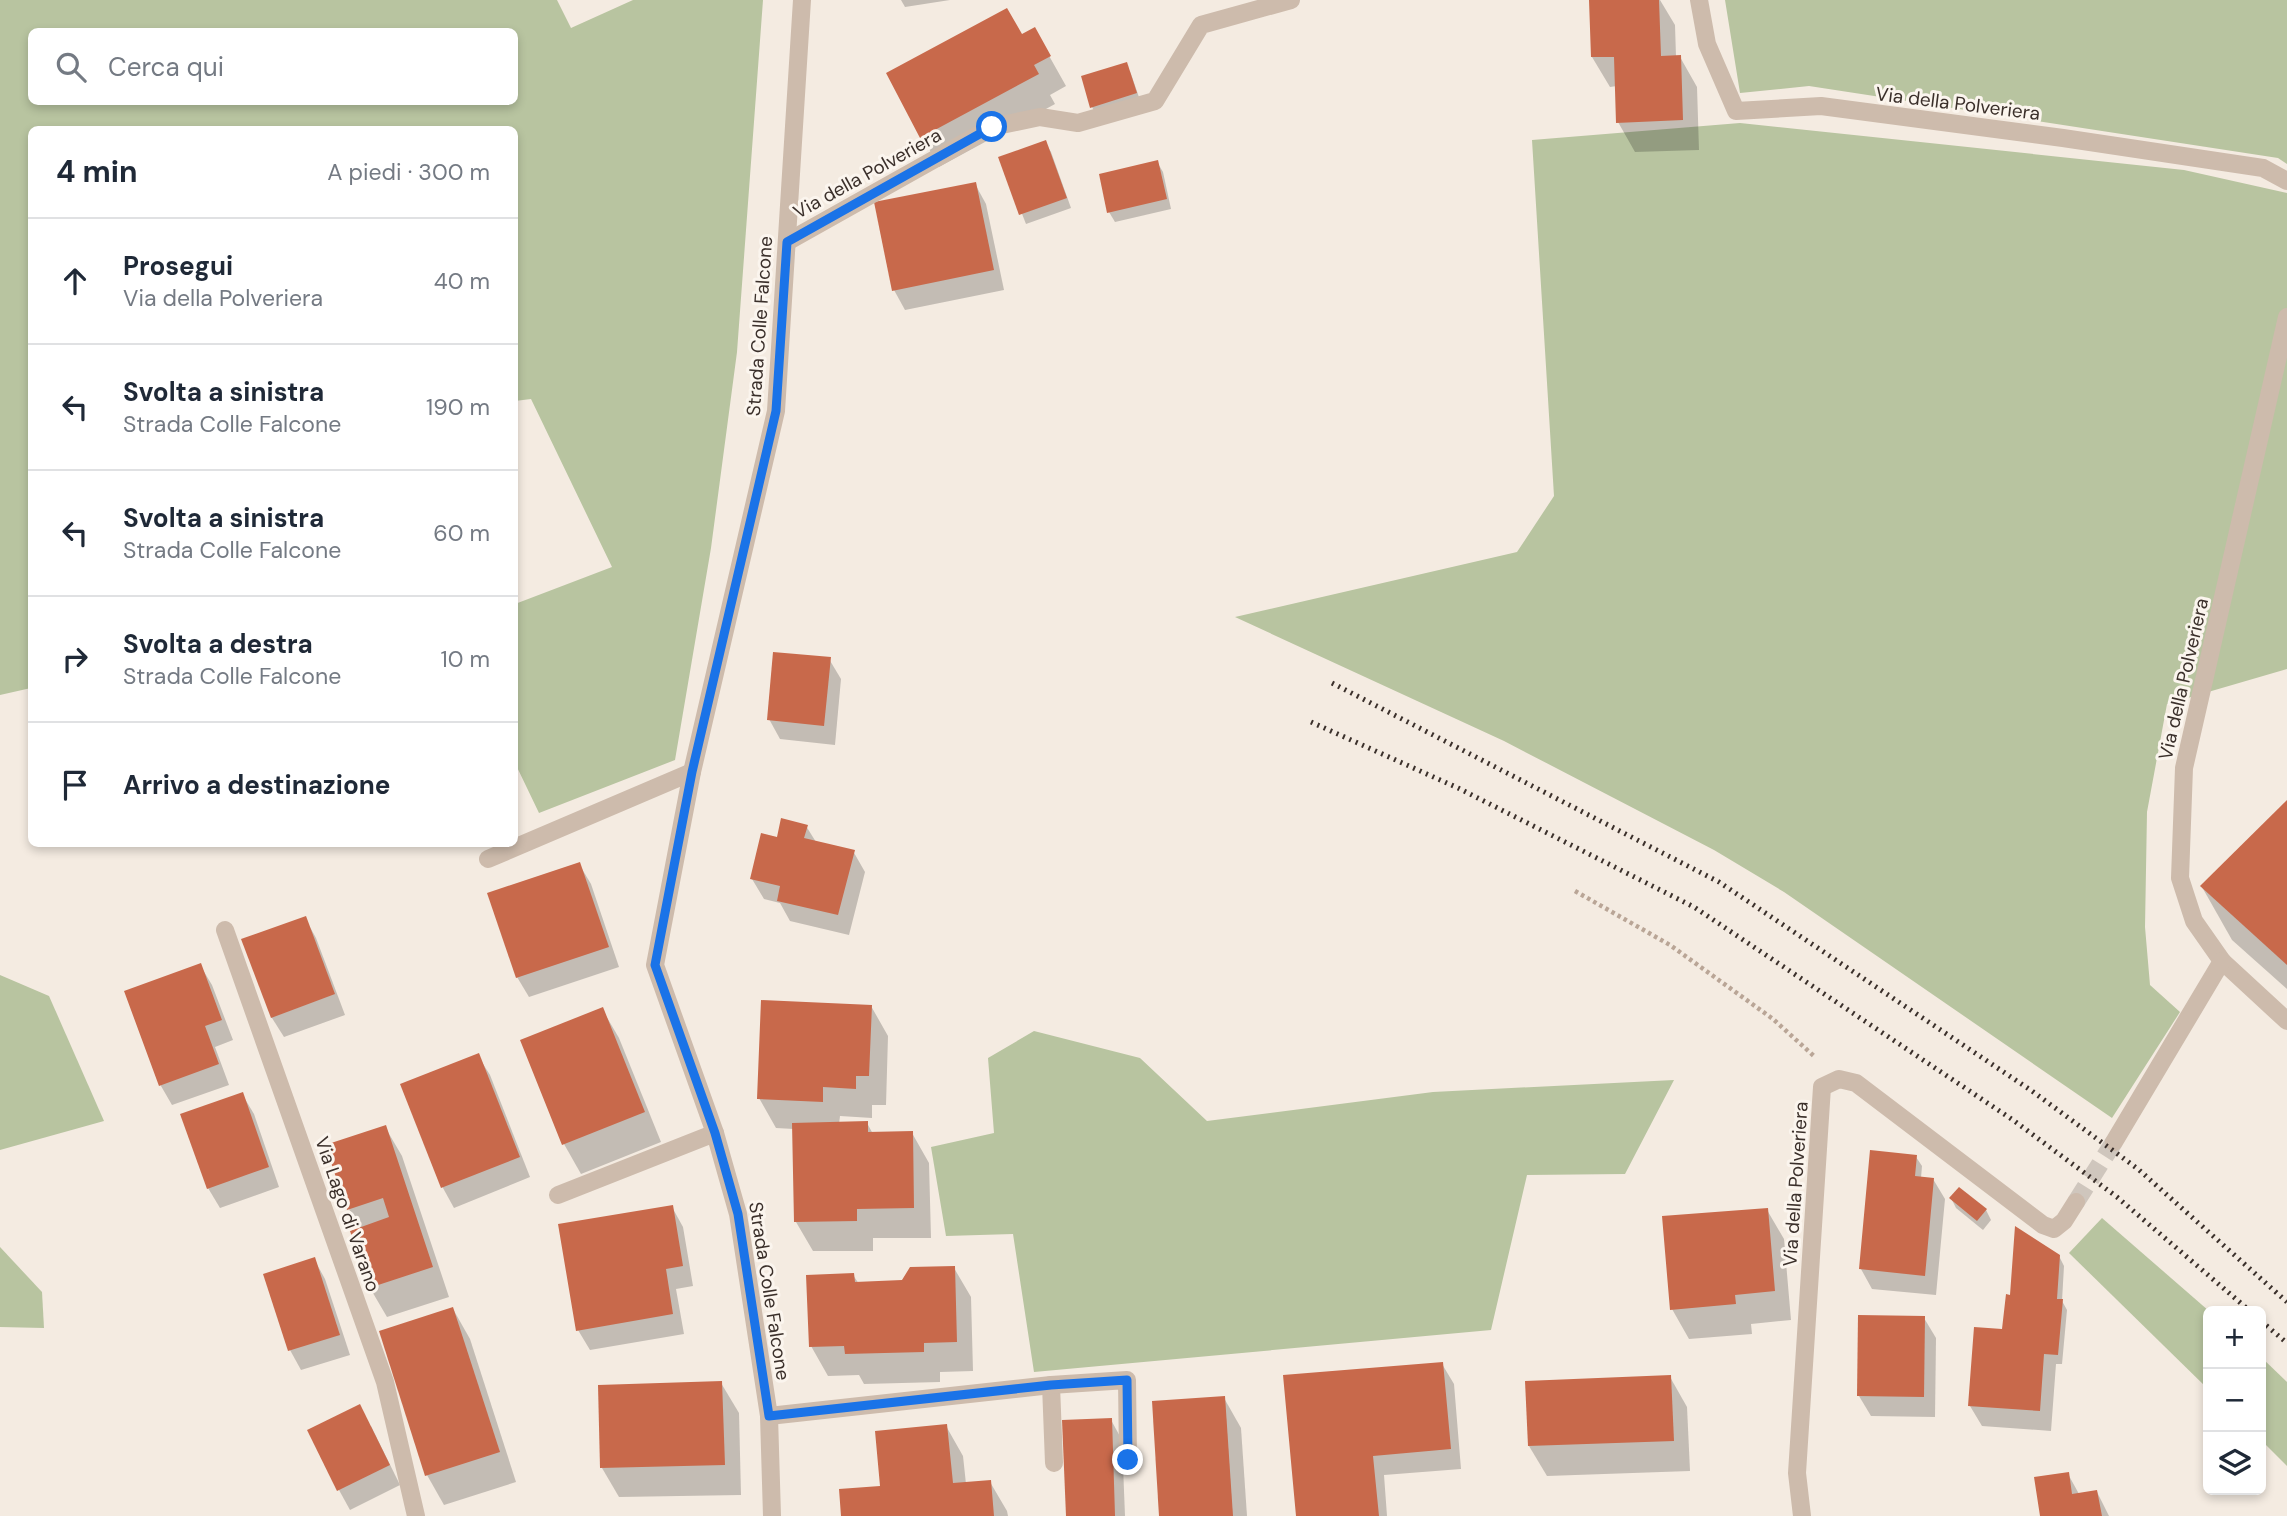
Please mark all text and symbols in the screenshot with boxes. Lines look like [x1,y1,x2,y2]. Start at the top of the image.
search box [28,28,518,105]
icon: search [52,48,90,86]
text: Cerca qui [108,50,224,84]
street label: Via della Polveriera [1874,81,2041,126]
route start [976,111,1007,142]
street label: Via della Polveriera [789,122,946,224]
text: 4 min [56,152,138,191]
text: A piedi · 300 m [327,157,490,187]
street label: Strada Colle Falcone [741,235,778,417]
text: Prosegui [123,249,233,283]
icon: ahead [56,262,94,300]
text: 40 m [434,266,490,296]
text: Via della Polveriera [123,283,323,313]
text: Svolta a sinistra [123,375,324,409]
icon: left [56,388,94,426]
text: 190 m [426,392,490,422]
text: Strada Colle Falcone [123,409,341,439]
text: Svolta a sinistra [123,501,324,535]
icon: left [56,514,94,552]
text: 60 m [433,518,490,548]
text: Strada Colle Falcone [123,535,341,565]
street label: Via della Polveriera [2153,596,2214,762]
text: Svolta a destra [123,627,313,661]
icon: right [56,640,94,678]
text: 10 m [440,644,490,674]
text: Strada Colle Falcone [123,661,341,691]
icon: arrive [56,766,94,804]
text: Arrivo a destinazione [123,768,390,802]
street label: Via della Polveriera [1777,1101,1814,1267]
street label: Via Lago di Varano [309,1133,386,1295]
street label: Strada Colle Falcone [743,1200,796,1382]
map controls [2203,1306,2266,1495]
button: + [2203,1306,2266,1369]
button: − [2203,1369,2266,1432]
button: layers [2203,1432,2266,1495]
route end [1112,1444,1143,1475]

